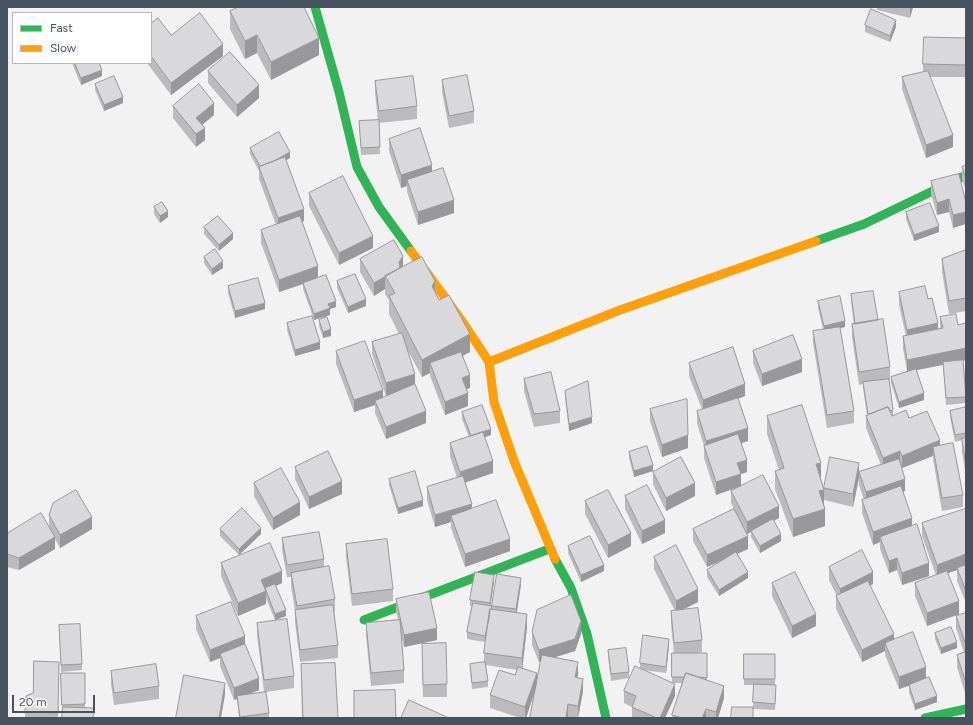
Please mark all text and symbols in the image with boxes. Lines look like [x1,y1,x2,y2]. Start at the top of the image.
legend [12,12,152,64]
text: Fast [50,21,73,35]
text: Slow [50,41,76,55]
scale bar [14,687,97,713]
text: 20 m [19,695,47,709]

